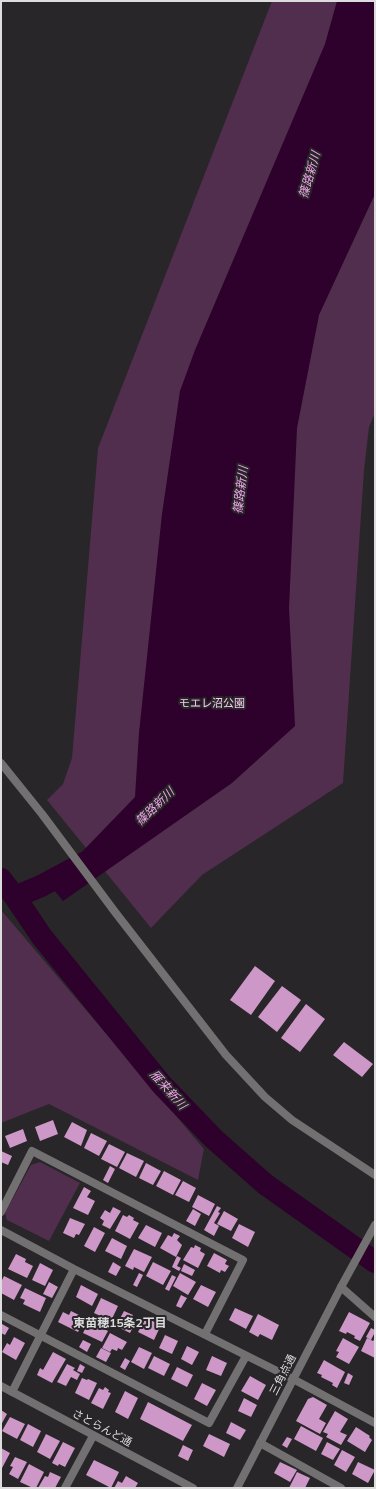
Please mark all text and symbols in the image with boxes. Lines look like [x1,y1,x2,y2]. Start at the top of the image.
water label: 篠路新川 [296,150,324,200]
water label: 篠路新川 [231,465,251,515]
park label: モエレ沼公園 [179,697,245,711]
water label: 篠路新川 [133,785,177,829]
water label: 雁来新川 [147,1067,189,1113]
district label: 東苗穂15条2丁目 [73,1316,167,1330]
street label: 三角点通 [267,1352,299,1398]
street label: さとらんど通 [70,1407,134,1449]

